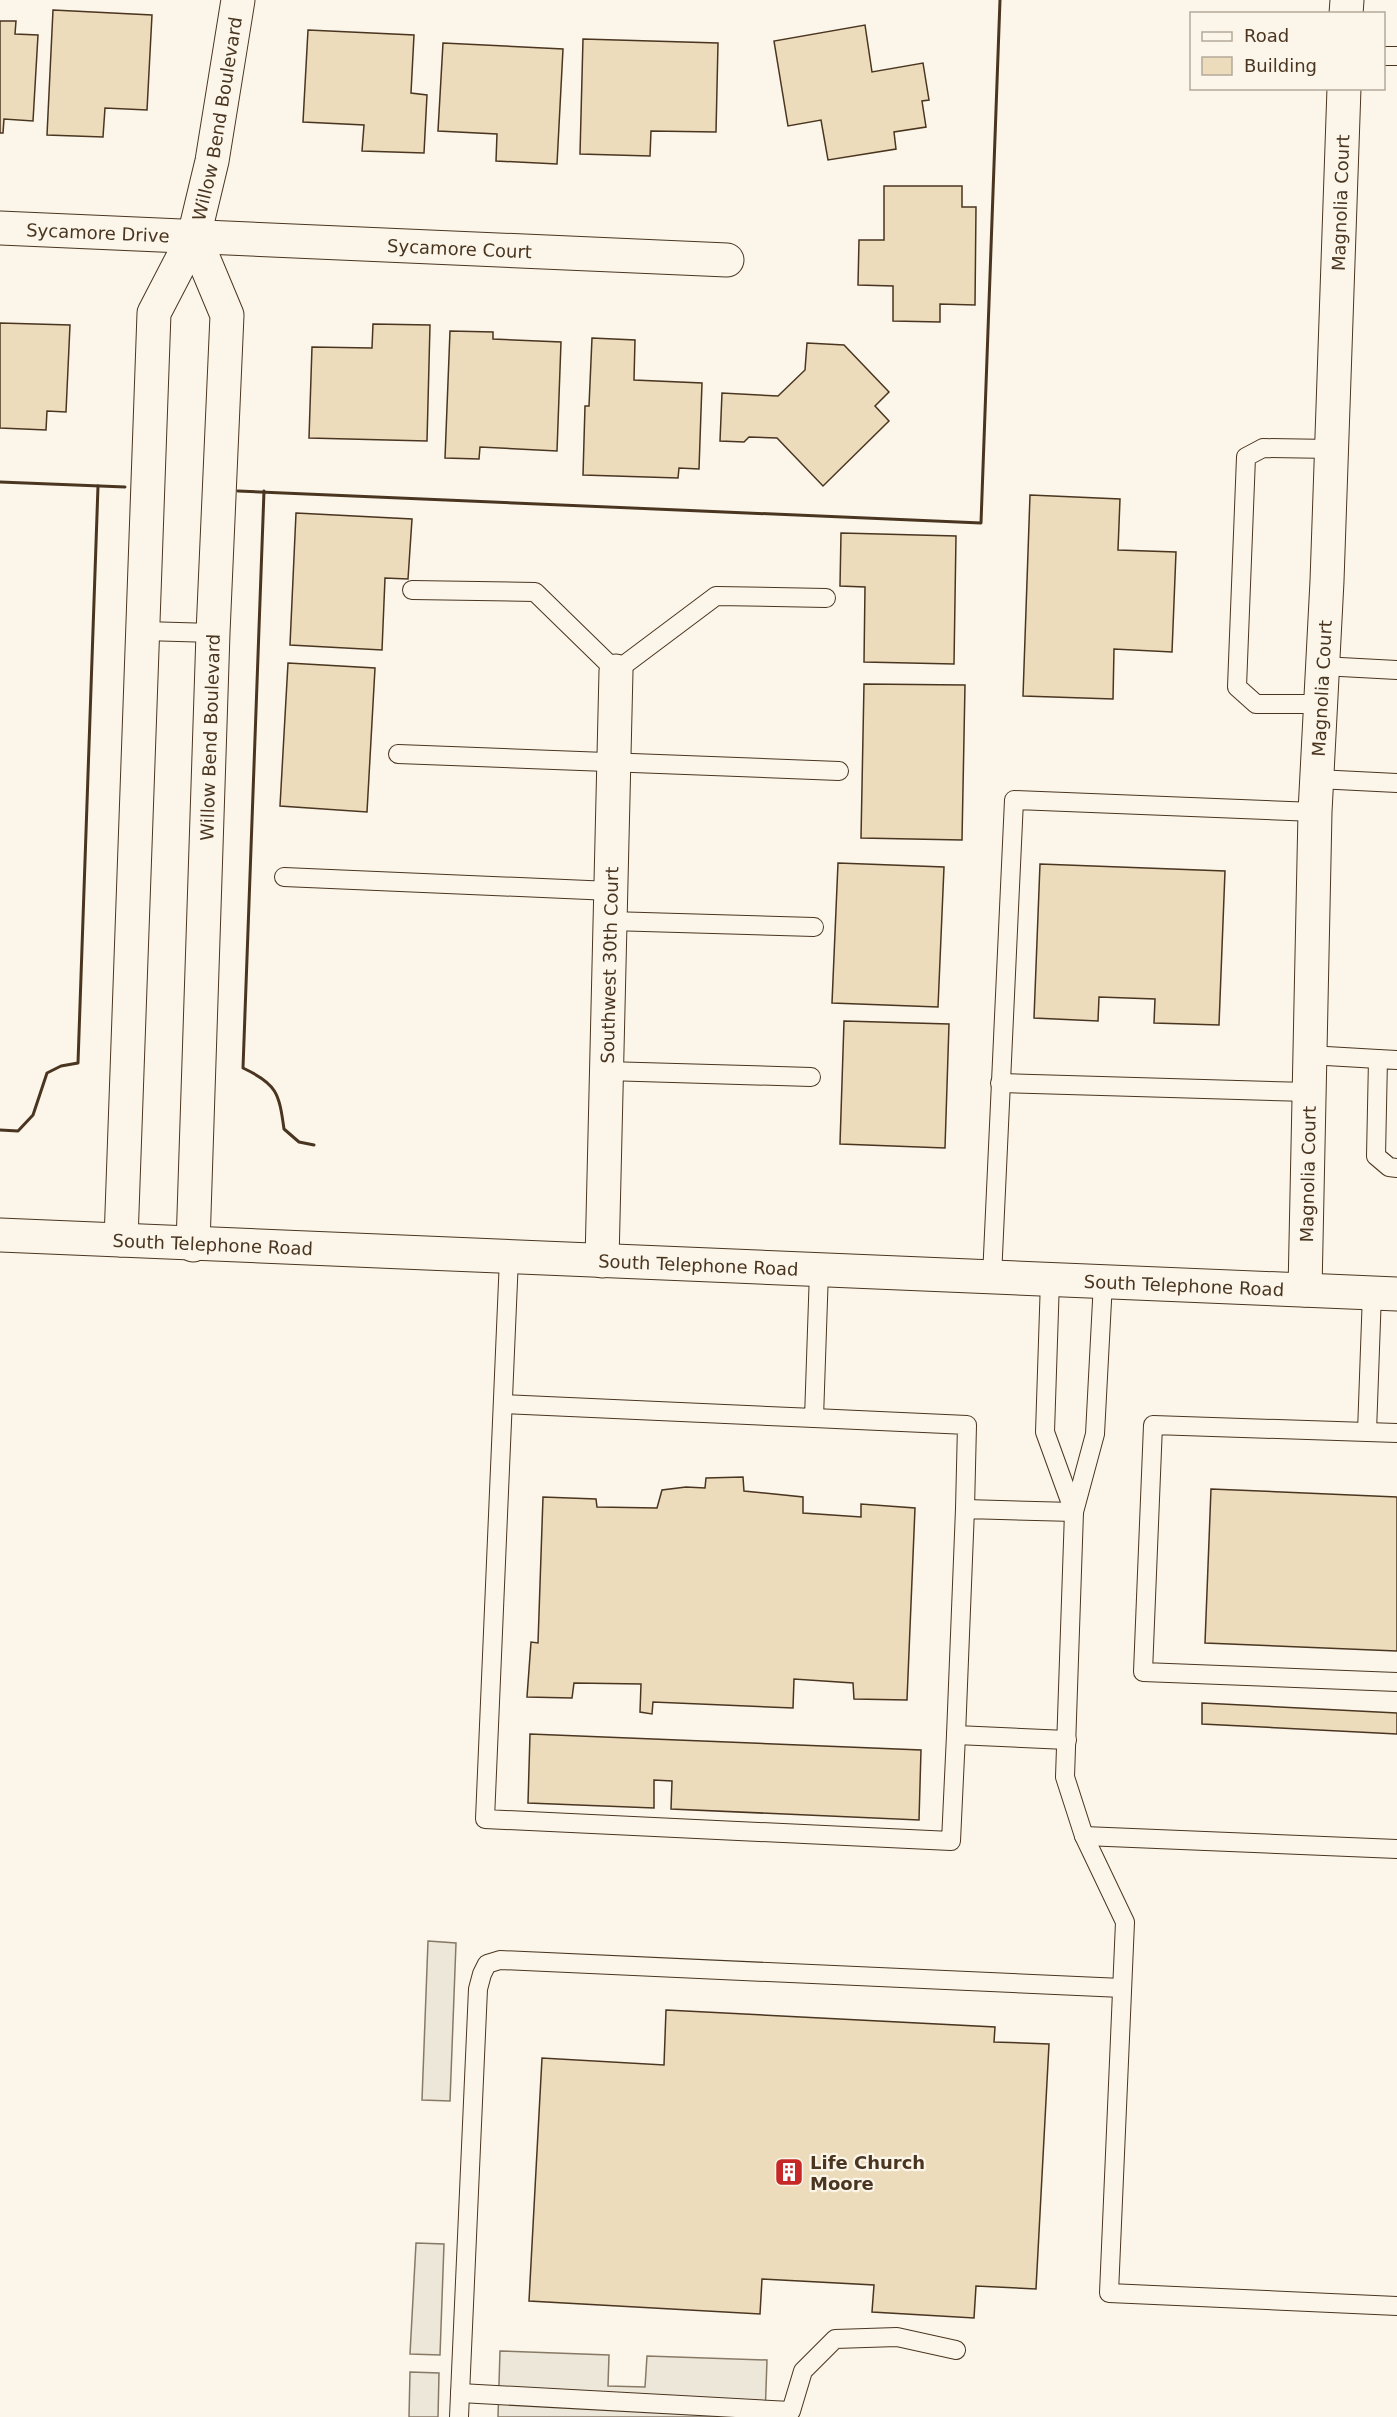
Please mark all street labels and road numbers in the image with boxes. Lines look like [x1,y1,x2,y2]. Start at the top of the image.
street label: Willow Bend Boulevard [188,15,246,223]
street label: Magnolia Court [1327,134,1353,271]
street label: Sycamore Drive [26,219,170,246]
street label: Sycamore Court [387,235,532,262]
street label: Magnolia Court [1307,619,1335,757]
street label: Willow Bend Boulevard [196,633,223,841]
street label: Southwest 30th Court [596,866,622,1064]
street label: Magnolia Court [1295,1105,1319,1243]
street label: South Telephone Road [112,1229,313,1259]
street label: South Telephone Road [598,1250,799,1279]
street label: South Telephone Road [1083,1270,1285,1300]

